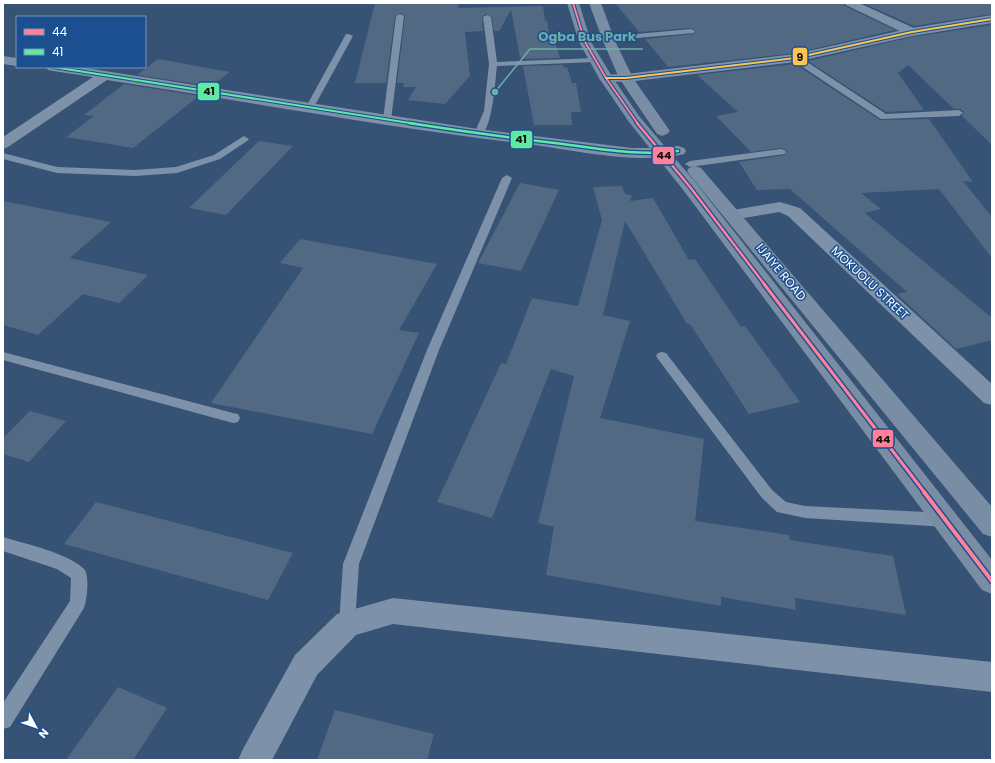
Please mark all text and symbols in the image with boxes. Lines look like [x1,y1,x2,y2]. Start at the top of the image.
legend [16,16,146,68]
text: 44 [52,23,68,40]
callout: Ogba Bus Park [530,24,643,49]
text: Ogba Bus Park [538,27,636,46]
text: 41 [52,43,63,60]
line badge: 9 [792,47,808,66]
text: 9 [797,49,804,65]
line badge: 41 [197,82,220,101]
text: 41 [203,83,215,99]
line badge: 41 [510,130,533,149]
text: 41 [515,131,527,147]
line badge: 44 [652,146,675,165]
text: 44 [657,147,672,163]
street label: IJAIYE ROAD [752,239,810,304]
street label: MOKUOLU STREET [828,242,913,324]
line badge: 44 [872,429,894,448]
text: 44 [876,431,891,447]
north arrow [16,707,56,747]
text: N [35,725,52,742]

